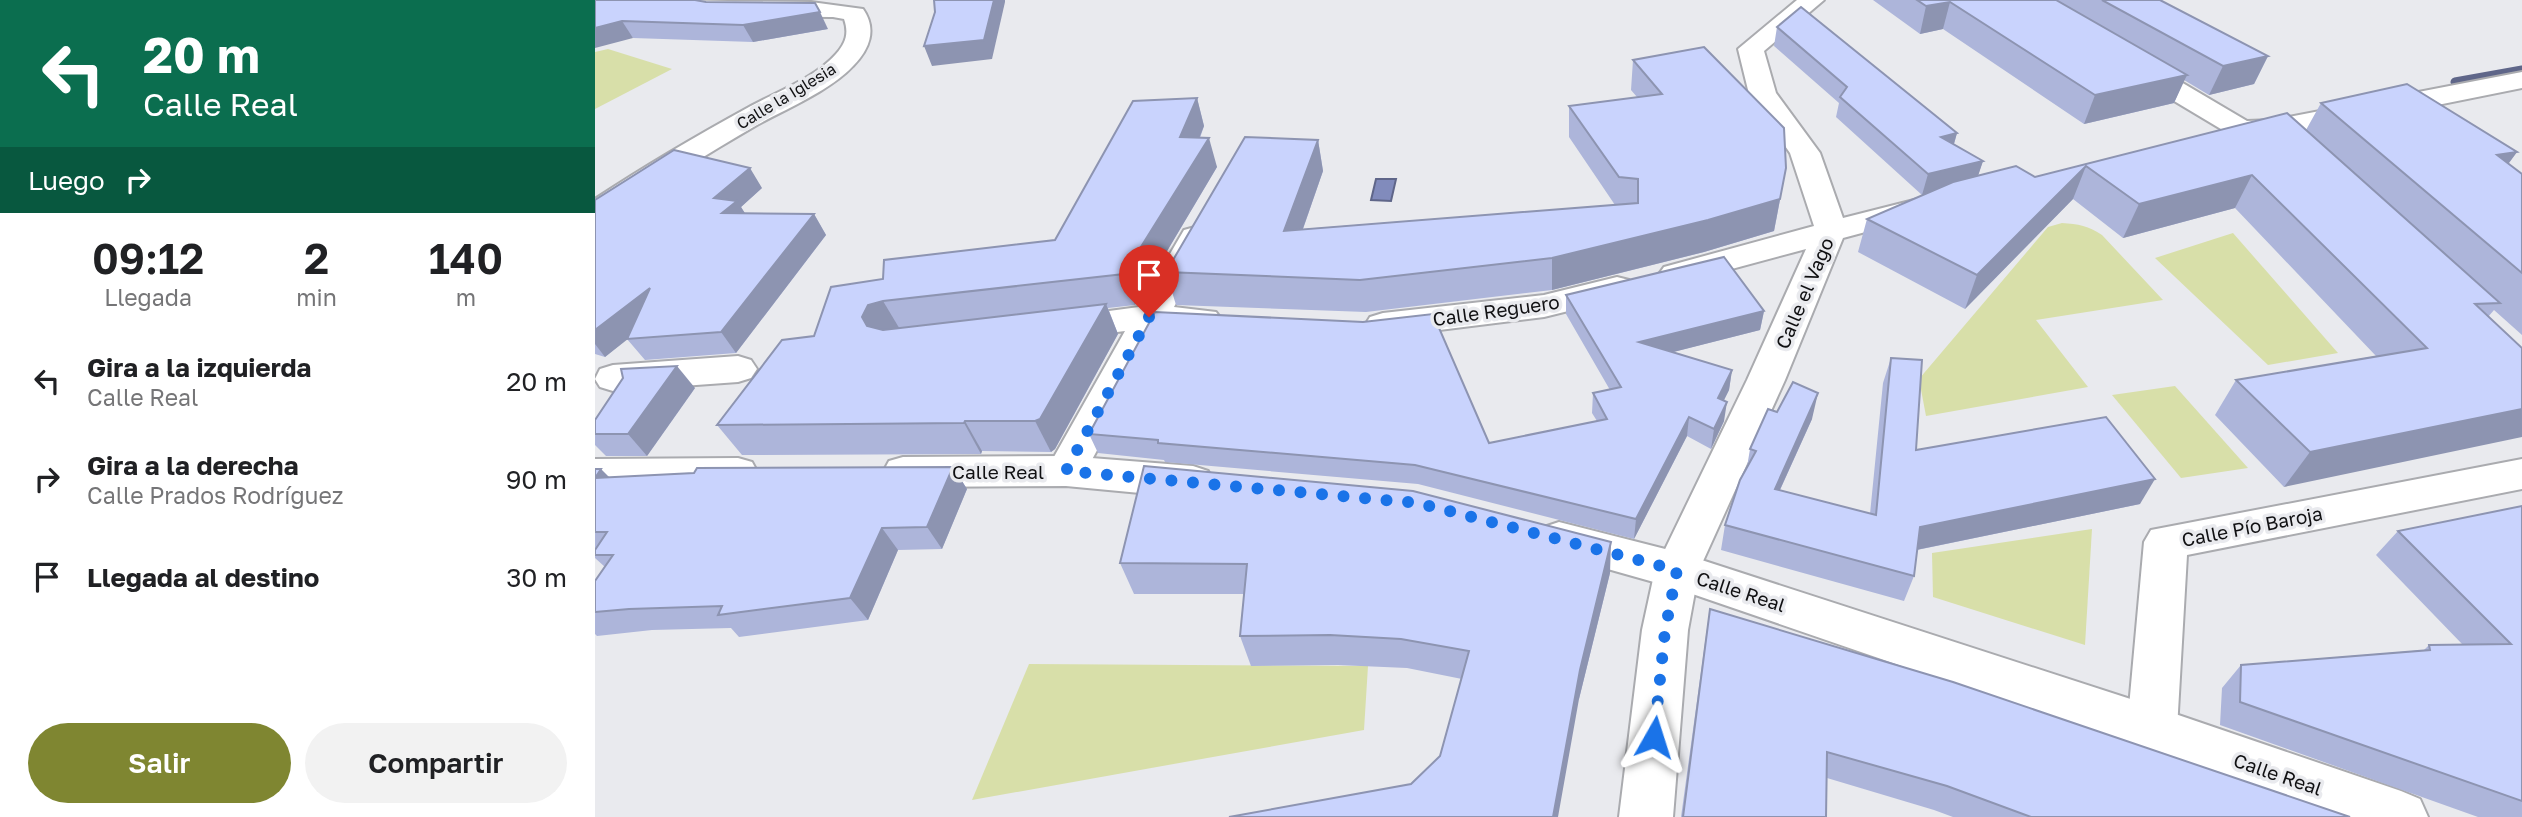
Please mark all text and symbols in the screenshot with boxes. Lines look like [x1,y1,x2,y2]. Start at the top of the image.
text: 20 m [143,25,260,84]
icon: left [28,28,119,119]
street label: Calle la Iglesia [733,58,839,134]
text: Calle Real [143,85,298,123]
icon: right [119,161,157,199]
text: Luego [28,165,105,196]
text: 09:12 [92,233,204,283]
text: 2 [304,233,329,283]
text: 140 [429,233,503,283]
street label: Calle el Vago [1770,234,1838,352]
pin [1119,245,1179,317]
icon: arrive [1130,256,1168,294]
text: Llegada [104,283,192,311]
text: min [296,283,337,311]
text: m [456,283,476,311]
street label: Calle Reguero [1431,290,1561,330]
text: Gira a la izquierda [87,352,311,383]
icon: left [28,362,66,400]
text: 20 m [506,366,567,397]
text: Calle Real [87,383,198,411]
text: Gira a la derecha [87,450,299,481]
icon: right [28,460,66,498]
street label: Calle Real [952,460,1044,483]
text: 90 m [506,464,567,495]
text: Calle Prados Rodríguez [87,481,344,509]
street label: Calle Pío Baroja [2180,501,2324,551]
icon: arrive [28,558,66,596]
text: Llegada al destino [87,562,319,593]
text: 30 m [506,562,567,593]
street label: Calle Real [1694,566,1788,616]
position arrow [1617,700,1691,774]
button: Salir [28,723,291,803]
button: Compartir [305,723,567,803]
street label: Calle Real [2231,748,2325,800]

